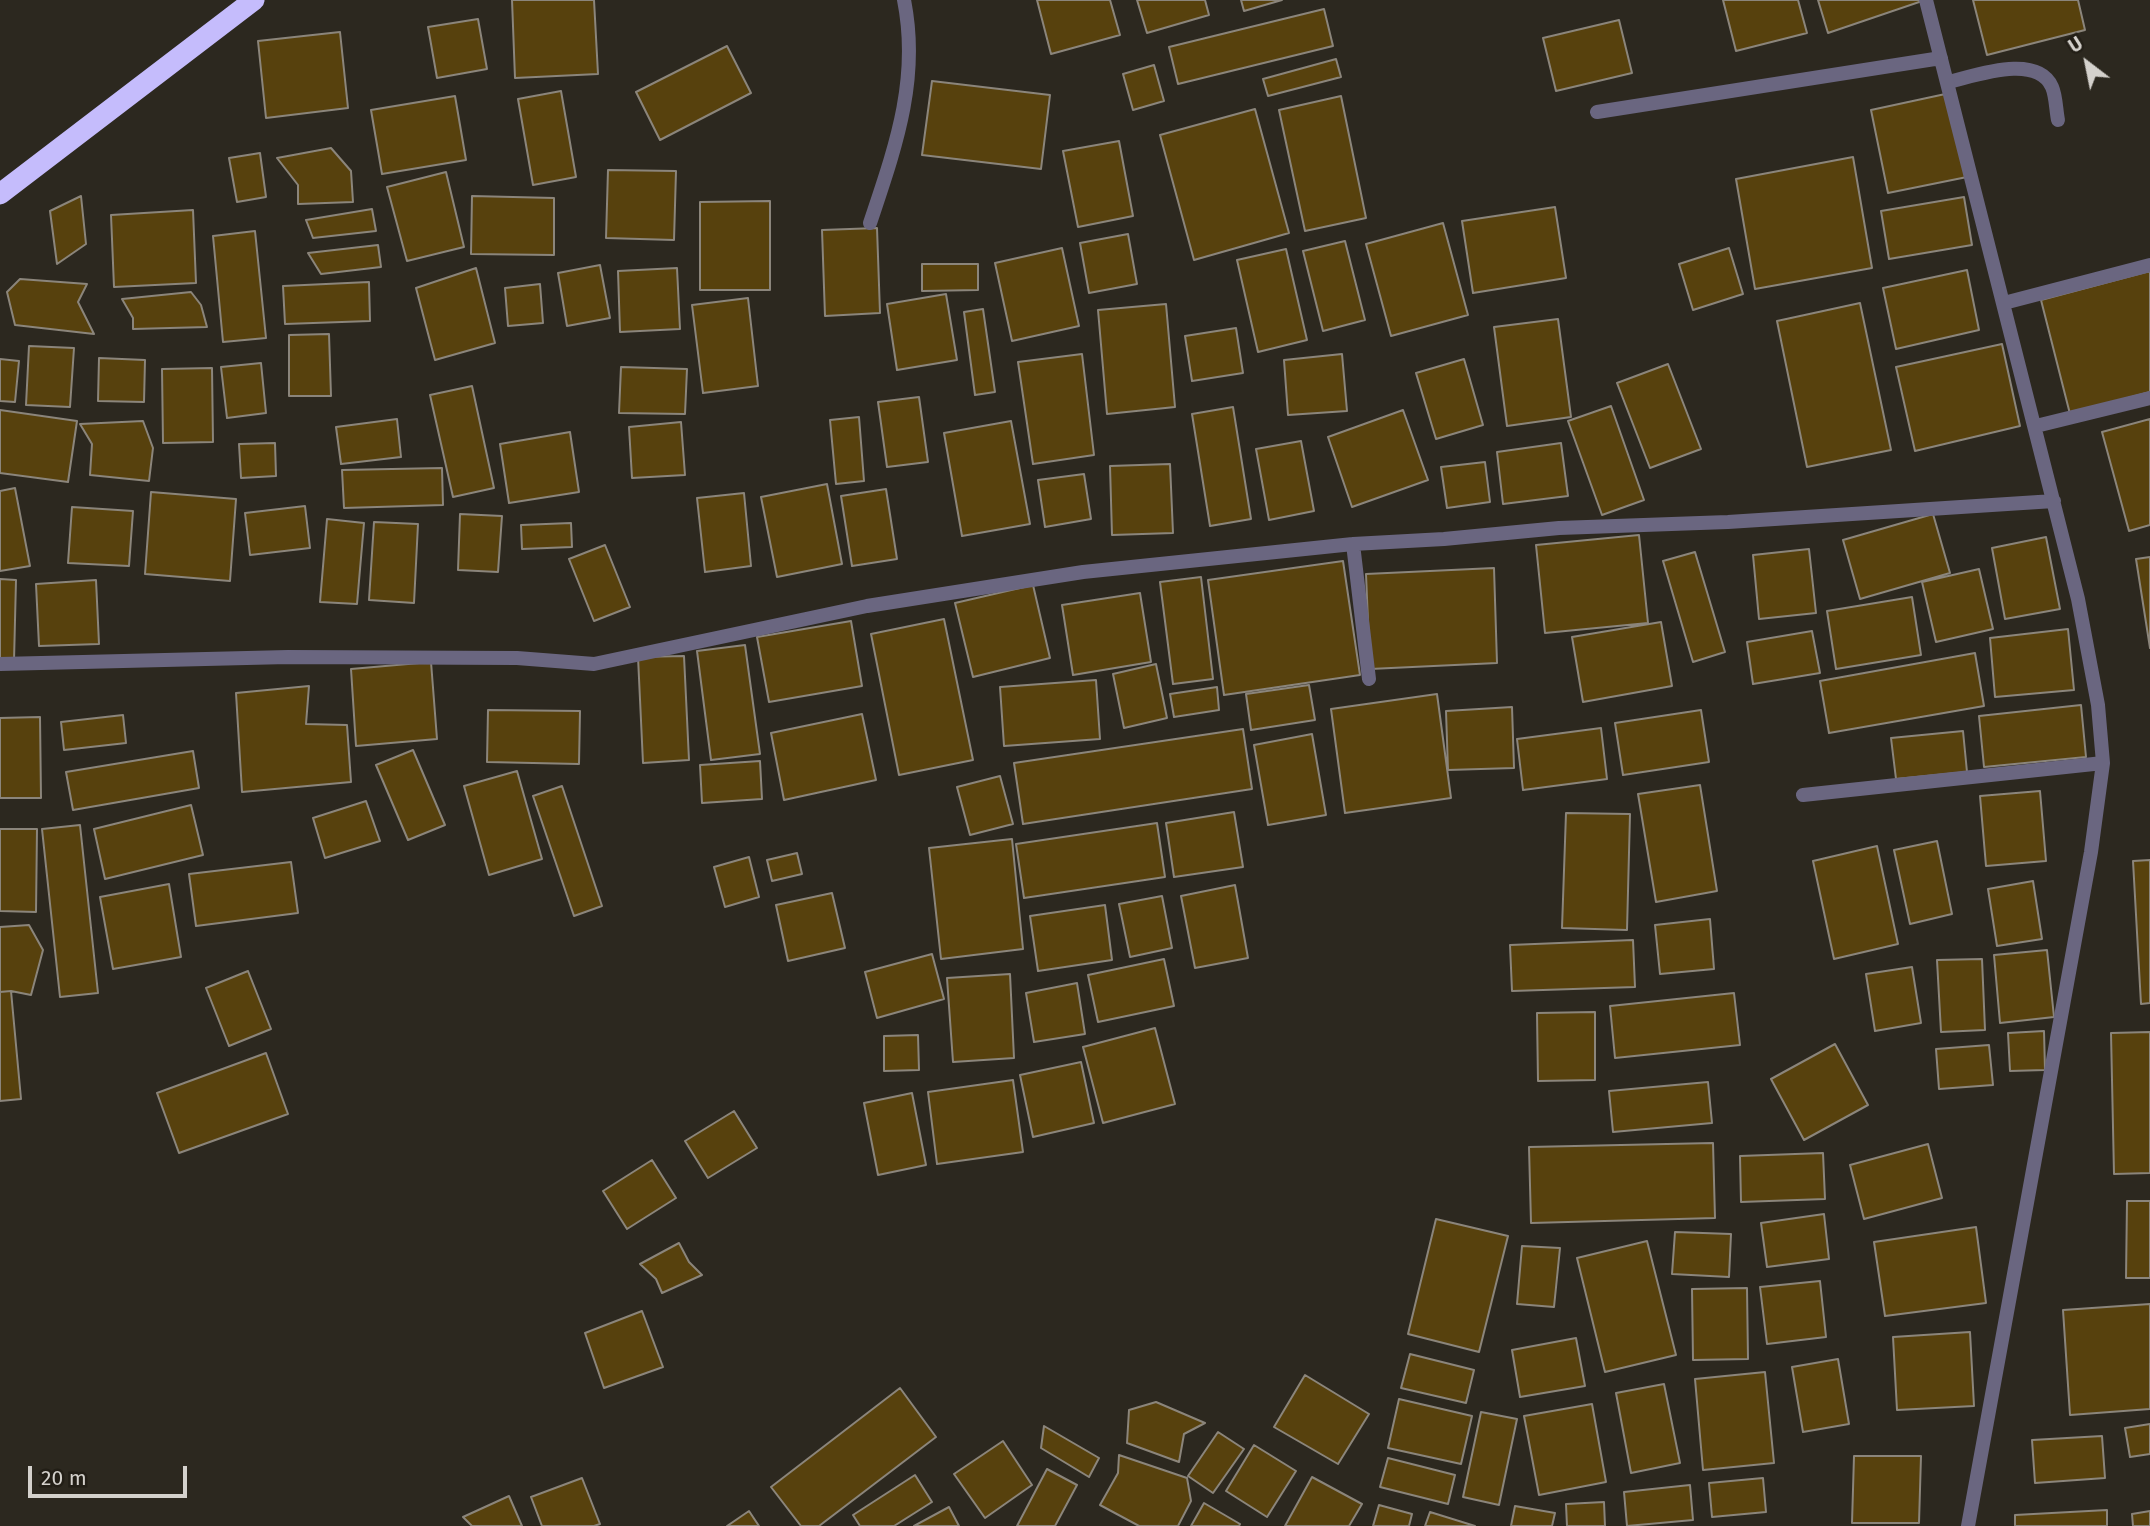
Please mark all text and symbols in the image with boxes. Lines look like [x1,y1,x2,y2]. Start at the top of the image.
north arrow [2052,28,2122,98]
text: U [2064,32,2087,58]
scale bar [32,1452,191,1496]
text: 20 m [41,1465,87,1491]

